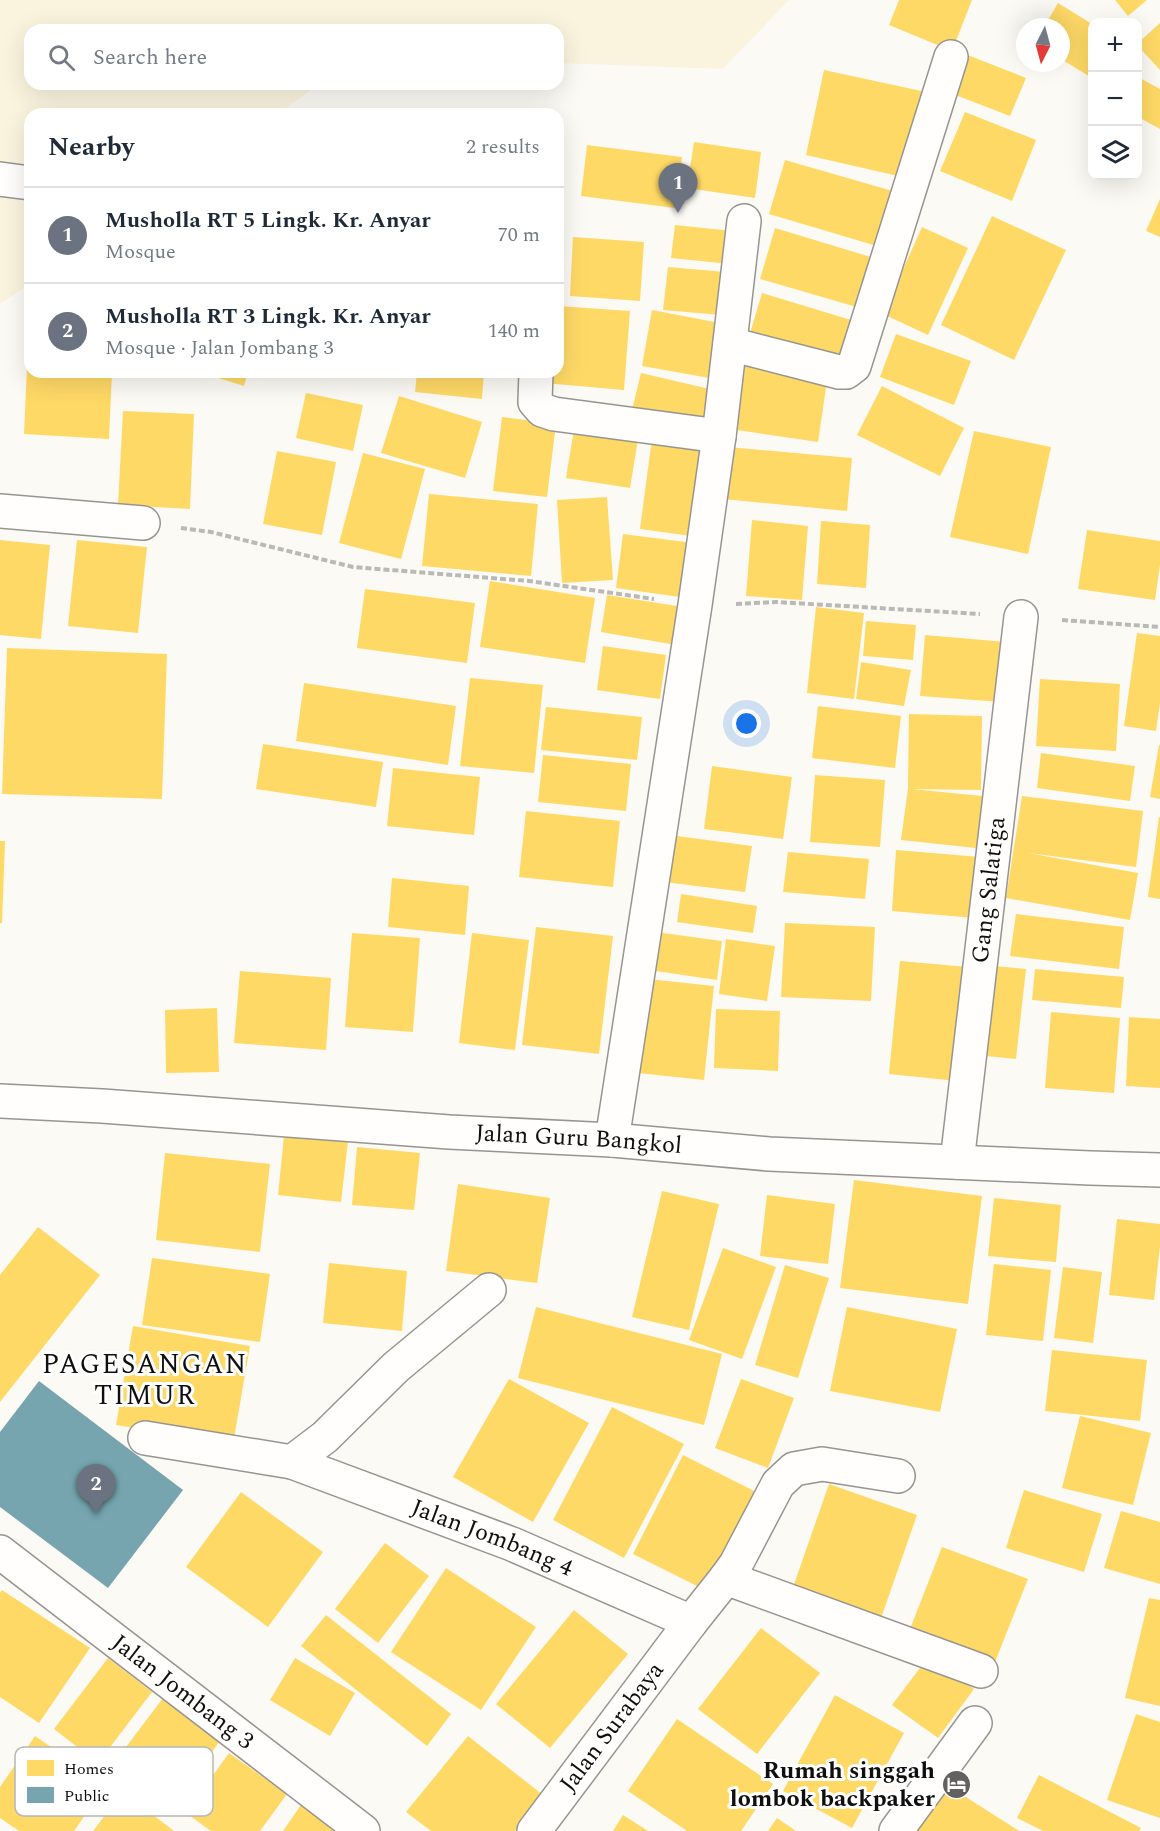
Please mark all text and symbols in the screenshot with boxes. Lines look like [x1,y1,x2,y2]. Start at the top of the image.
north arrow [1016,18,1070,72]
map controls [1088,18,1142,180]
button: + [1088,18,1142,72]
search box [24,24,564,90]
icon: search [45,41,78,74]
text: Search here [93,41,207,74]
button: − [1088,72,1142,126]
button: layers [1088,126,1142,180]
text: Nearby [48,127,134,167]
text: 2 results [466,132,540,162]
pin: 1 [658,164,698,213]
text: Musholla RT 5 Lingk. Kr. Anyar [105,204,431,237]
text: 1 [62,220,73,250]
text: 70 m [498,220,540,250]
text: Mosque [105,237,176,267]
text: Musholla RT 3 Lingk. Kr. Anyar [105,300,431,333]
text: 2 [62,316,73,346]
text: 140 m [488,316,540,346]
text: Mosque · Jalan Jombang 3 [105,333,334,363]
your location [732,709,761,738]
street label: Gang Salatiga [962,814,1015,965]
street label: Jalan Guru Bangkol [474,1115,684,1164]
district label: PAGESANGAN TIMUR [42,1344,248,1417]
pin: 2 [76,1464,116,1514]
street label: Jalan Jombang 4 [406,1490,579,1586]
street label: Jalan Jombang 3 [103,1626,261,1759]
street label: Jalan Surabaya [551,1654,673,1800]
legend [15,1747,213,1816]
place label: Rumah singgah lombok backpaker [730,1753,936,1817]
text: Homes [64,1757,114,1781]
hotel icon: Rumah singgah lombok backpaker [940,1769,972,1801]
text: Public [64,1784,110,1808]

